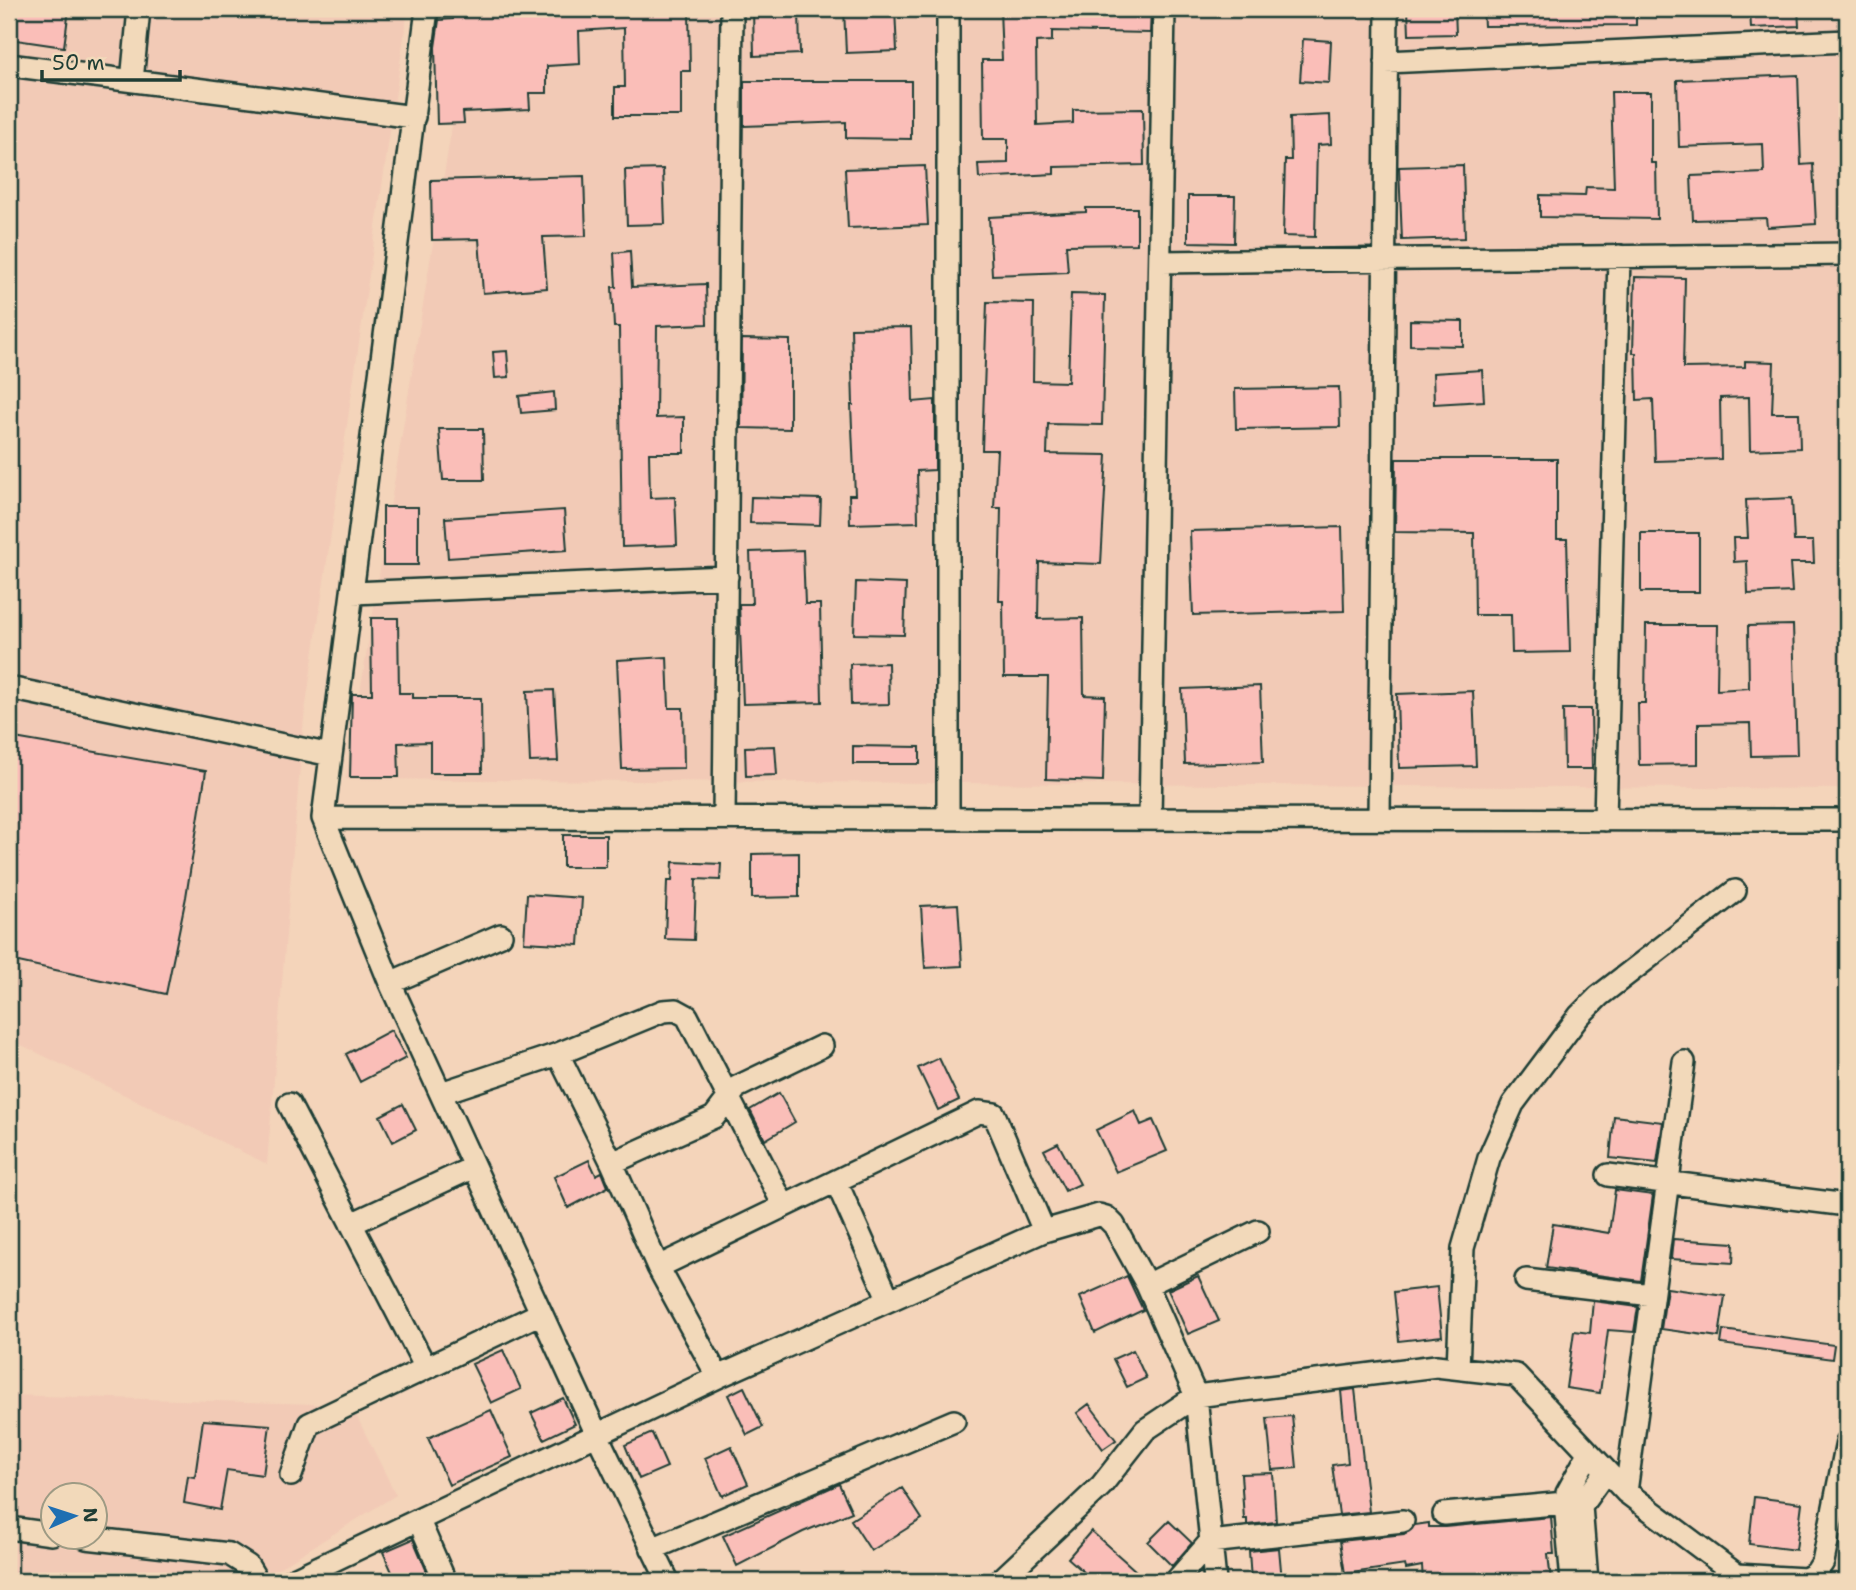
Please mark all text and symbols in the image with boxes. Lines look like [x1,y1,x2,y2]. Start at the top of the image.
scale bar [42,38,180,82]
text: 50 m [52,49,105,77]
north arrow [38,1482,108,1552]
text: N [78,1507,103,1523]

